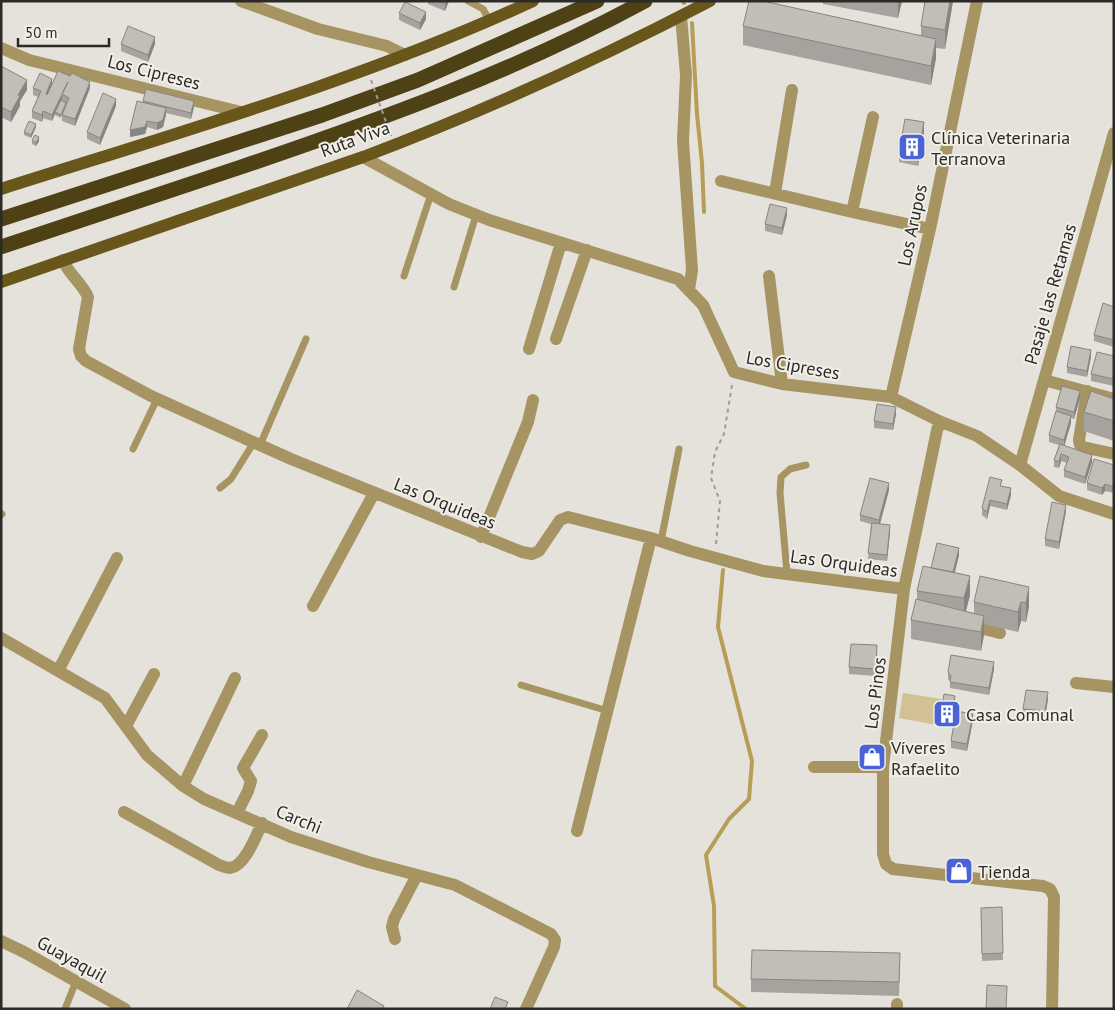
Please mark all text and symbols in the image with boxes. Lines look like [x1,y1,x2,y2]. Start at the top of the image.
scale bar [18,15,109,47]
text: 50 m [25,23,58,42]
street label: Los Cipreses [105,49,203,95]
street label: Ruta Viva [317,116,393,162]
place label: Clínica Veterinaria Terranova [931,126,1070,170]
building icon: Clínica Veterinaria Terranova [897,132,927,162]
street label: Los Arupos [892,182,932,268]
street label: Pasaje las Retamas [1019,221,1081,367]
street label: Los Cipreses [744,345,842,385]
street label: Las Orquideas [391,472,499,534]
street label: Las Orquideas [789,544,899,582]
street label: Los Pinos [859,656,891,730]
building icon: Casa Comunal [932,699,962,729]
place label: Casa Comunal [966,703,1075,726]
place label: Víveres Rafaelito [890,736,960,780]
shop icon: Víveres Rafaelito [857,742,887,772]
street label: Carchi [273,799,325,839]
shop icon: Tienda [944,856,974,886]
place label: Tienda [978,860,1030,883]
street label: Guayaquil [33,930,112,988]

